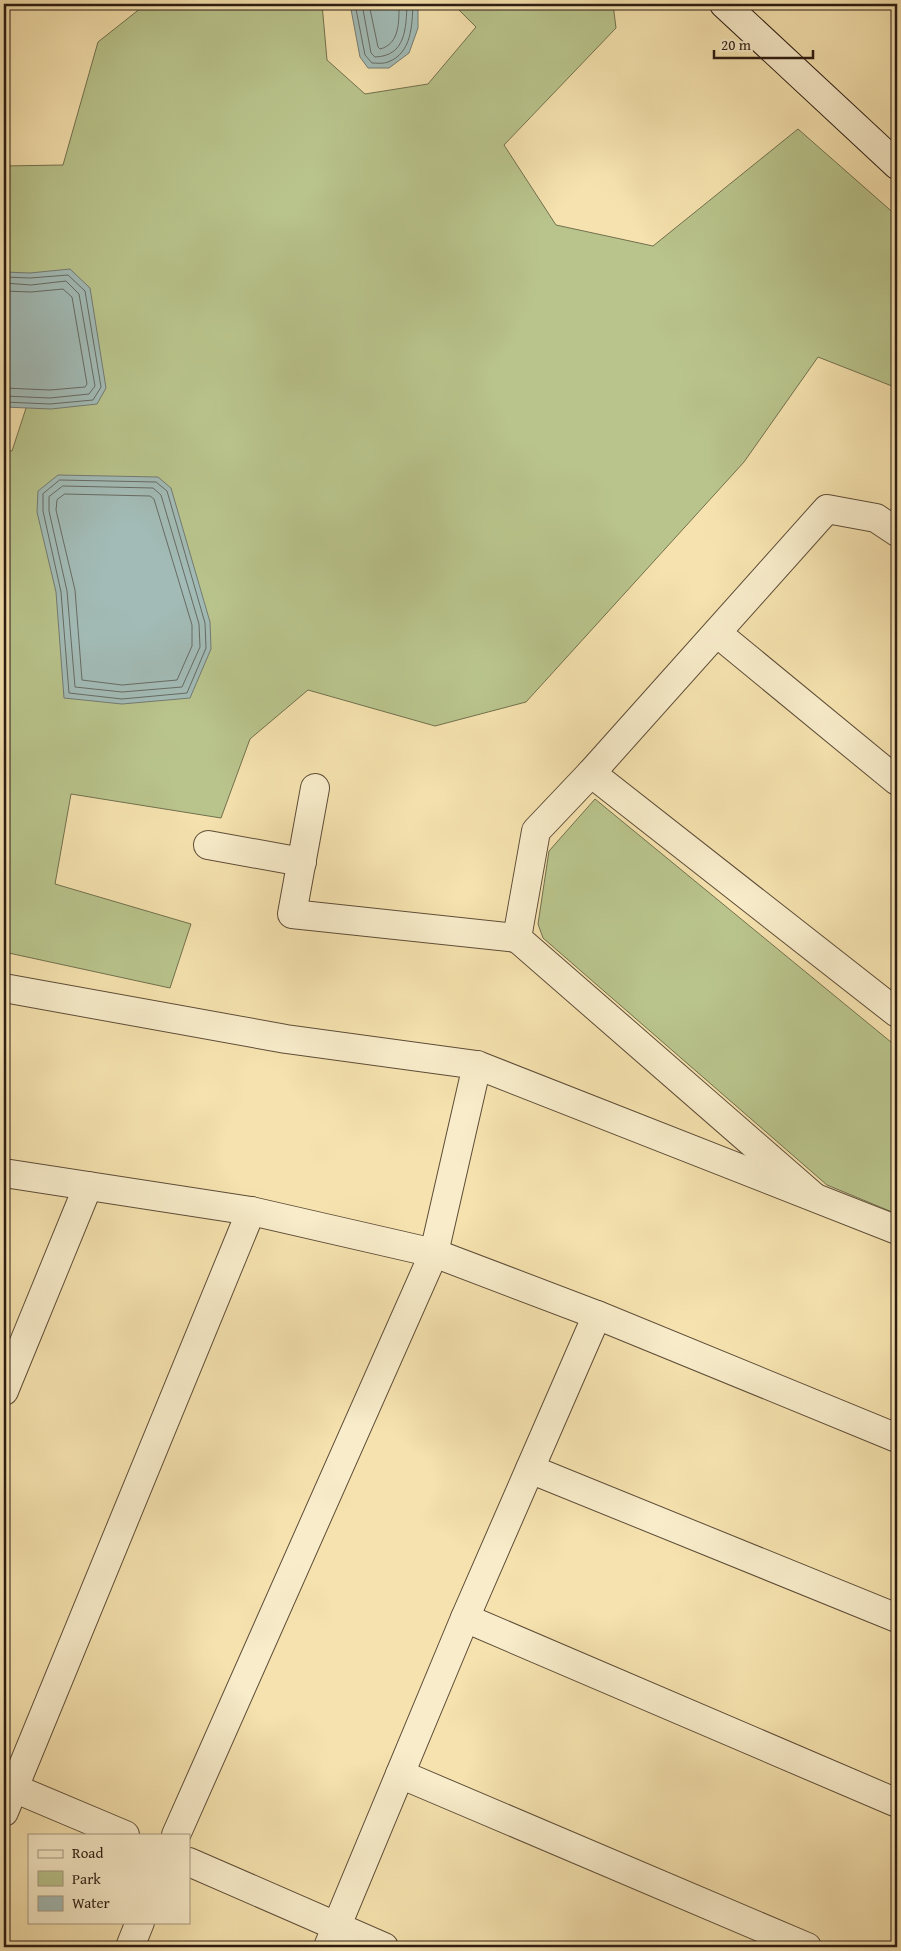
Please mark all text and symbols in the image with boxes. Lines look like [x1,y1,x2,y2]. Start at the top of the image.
scale bar [714,28,812,60]
text: 20 m [721,34,752,55]
legend [28,1834,190,1924]
text: Road [72,1842,103,1863]
text: Park [72,1868,101,1889]
text: Water [72,1892,110,1913]

